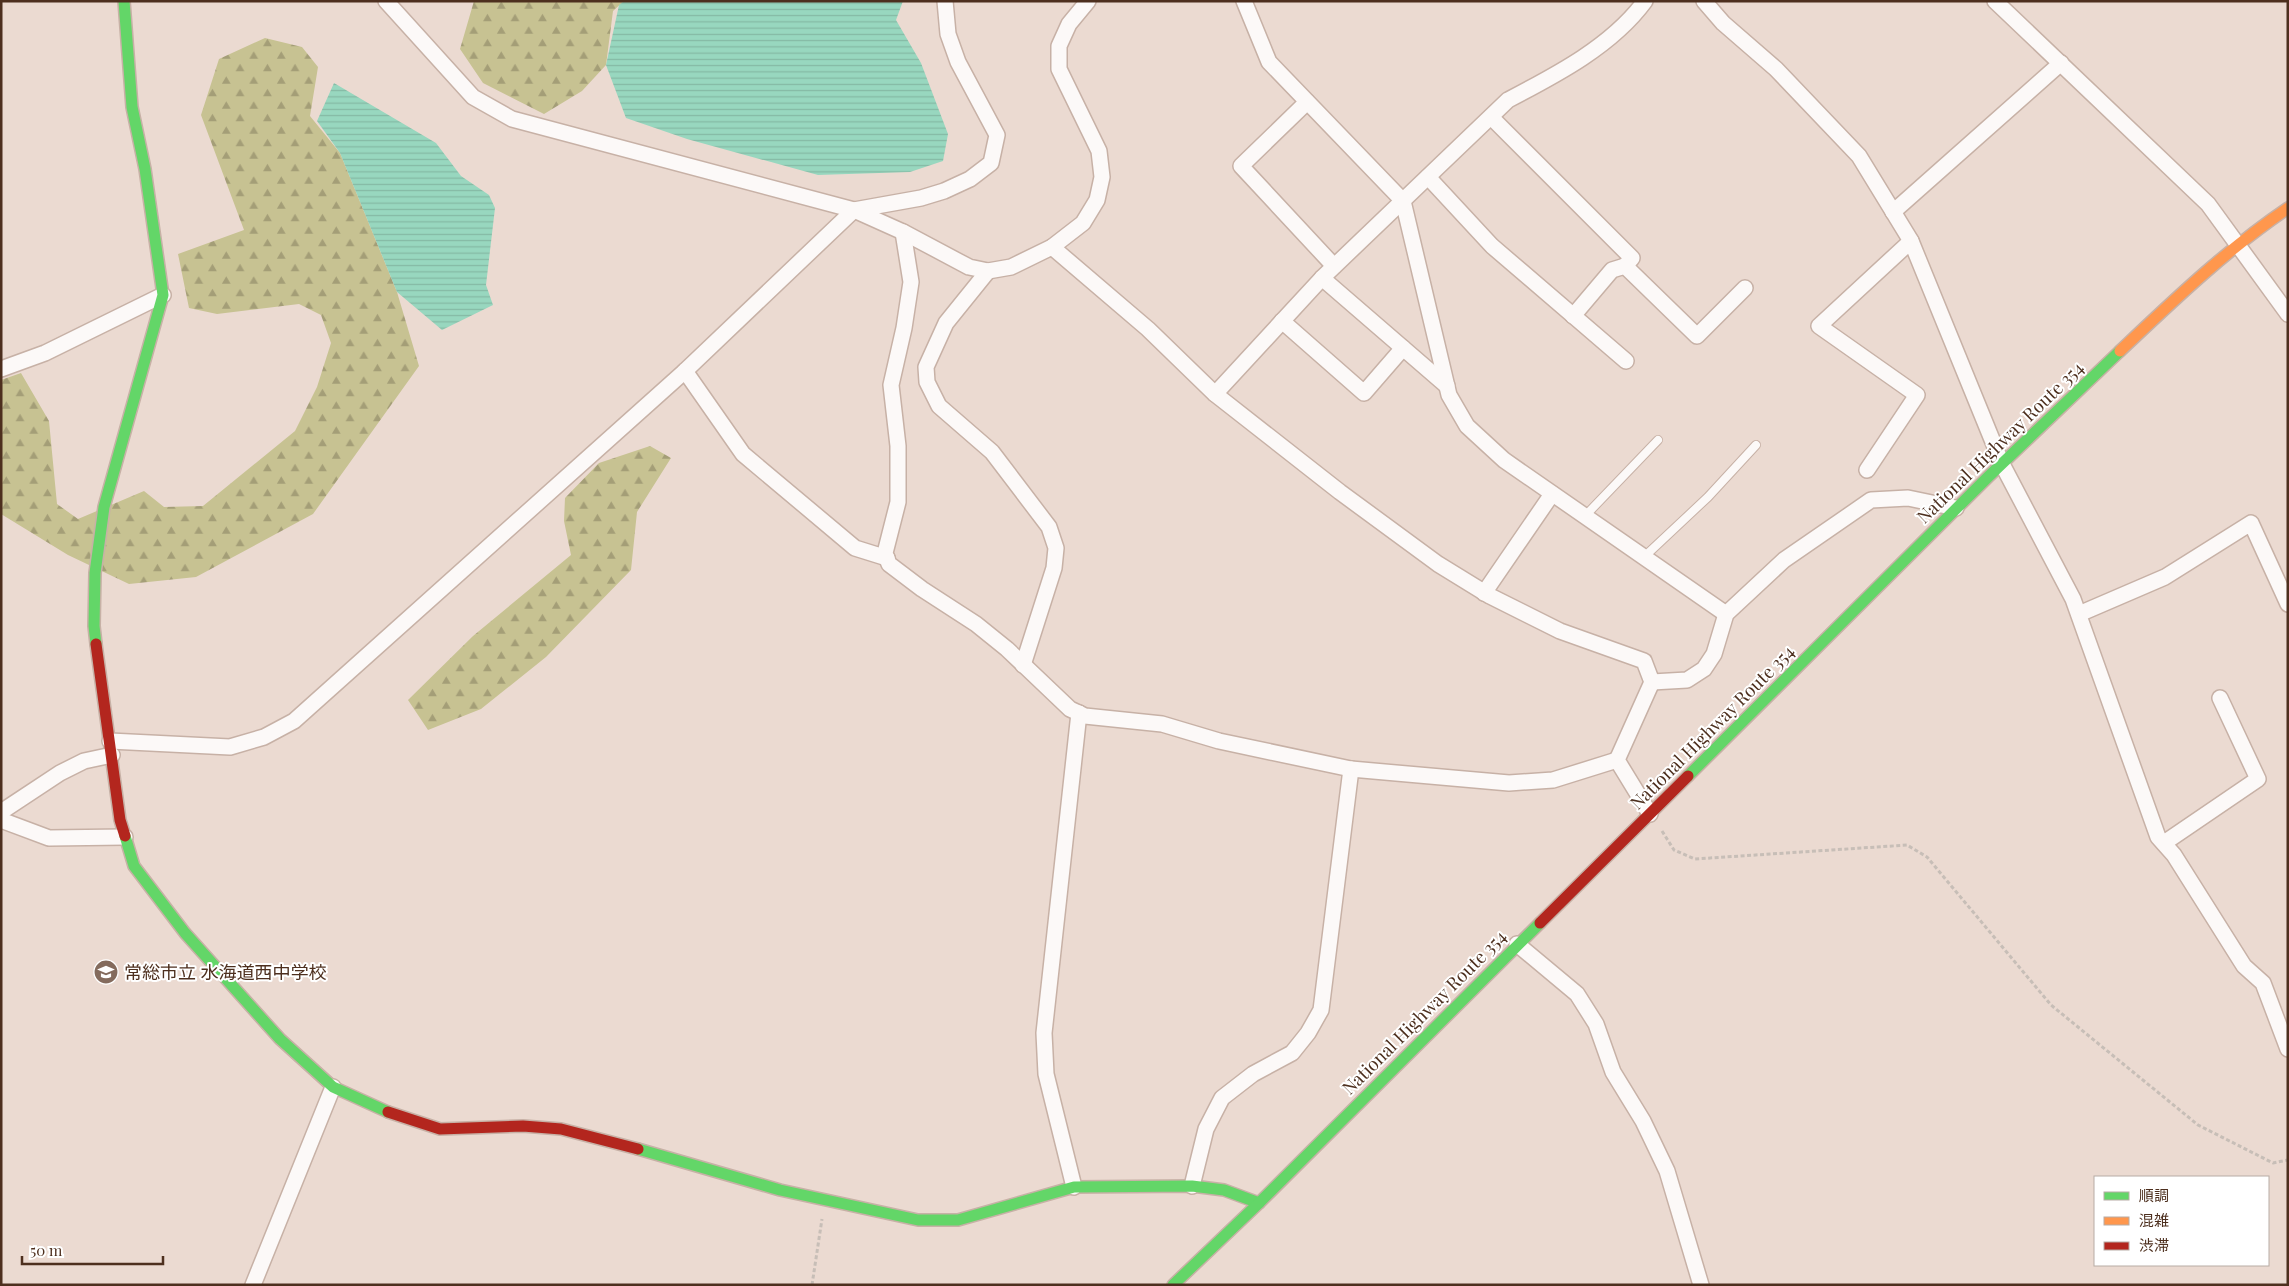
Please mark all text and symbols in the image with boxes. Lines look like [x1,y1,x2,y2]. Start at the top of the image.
street label: National Highway Route 354 [1911,356,2089,528]
street label: National Highway Route 354 [1625,640,1799,814]
street label: National Highway Route 354 [1337,925,1511,1099]
school or university icon: 常総市立 水海道西中学校 [93,959,119,985]
place label: 常総市立 水海道西中学校 [124,960,326,984]
legend [2094,1176,2269,1266]
text: 順調 [2139,1185,2169,1205]
text: 混雑 [2139,1210,2169,1230]
scale bar [22,1234,164,1266]
text: 渋滞 [2139,1235,2169,1255]
text: 50 m [30,1240,63,1260]

